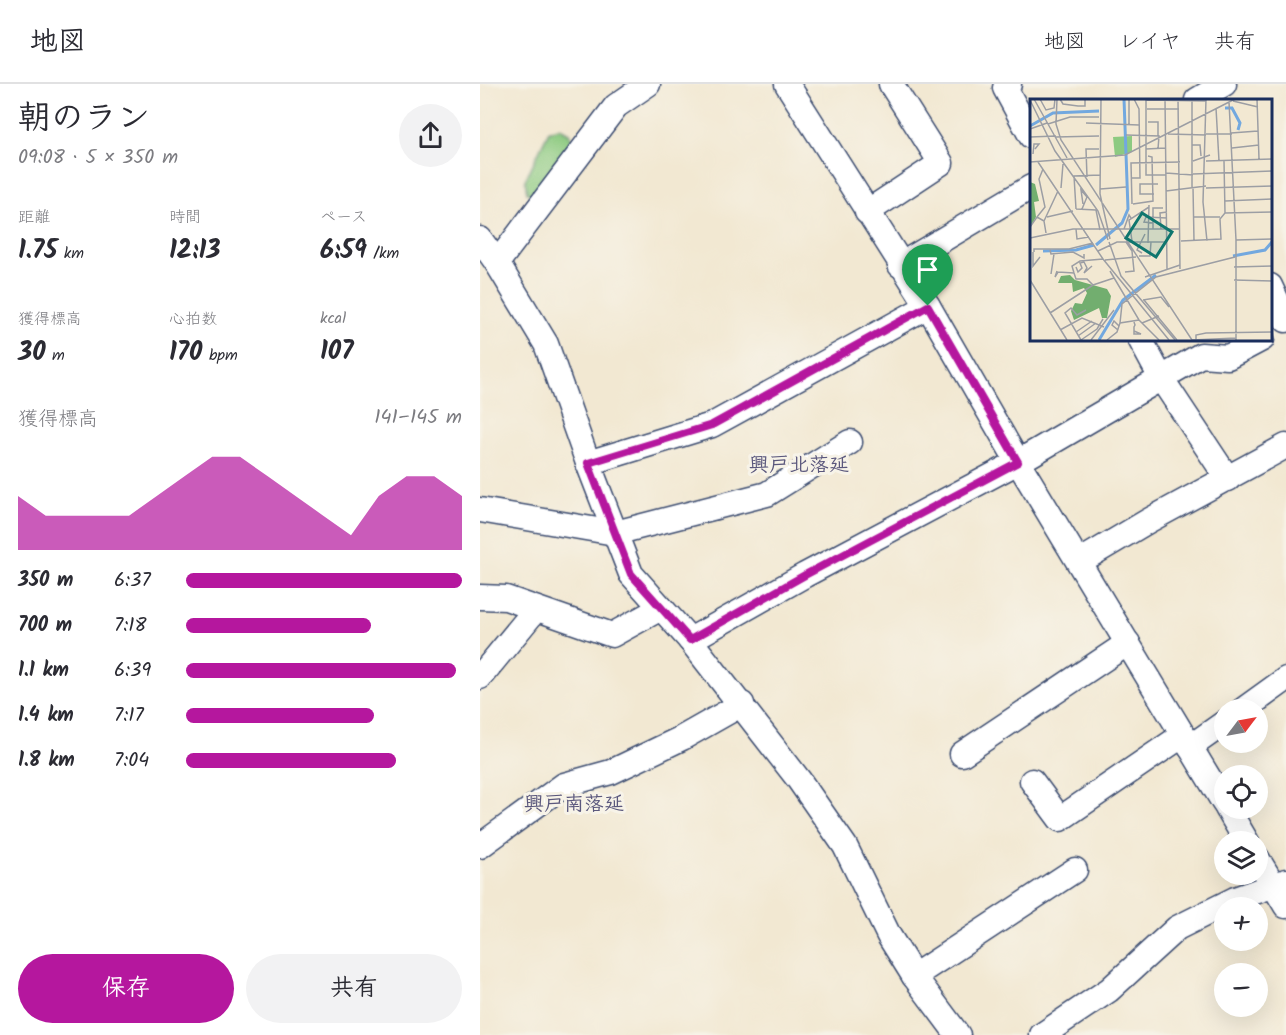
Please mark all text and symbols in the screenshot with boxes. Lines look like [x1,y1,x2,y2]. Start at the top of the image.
text: 地図 [30,20,86,65]
text: 地図 [1044,26,1086,59]
text: レイヤ [1119,26,1181,59]
text: 共有 [1214,26,1256,59]
text: 朝のラン [18,93,150,146]
inset map [1030,99,1271,340]
button: share [399,104,462,167]
text: 09:08 · 5 × 350 m [18,142,178,174]
text: 距離 [18,205,50,230]
text: 時間 [169,205,201,230]
text: ペース [320,205,367,230]
text: 1.75 [18,230,57,272]
text: 12:13 [169,230,220,272]
text: 6:59 [320,230,367,272]
text: km [57,241,84,266]
text: /km [367,241,399,266]
pin [902,244,953,306]
icon: arrive [911,253,944,286]
text: kcal [320,306,346,331]
text: 獲得標高 [18,307,82,332]
text: 心拍数 [169,307,217,332]
text: 107 [320,331,353,373]
text: 30 [18,332,46,374]
text: 170 [169,332,202,374]
text: m [46,343,65,368]
text: bpm [202,343,238,368]
text: 141–145 m [374,402,462,434]
text: 獲得標高 [18,404,98,436]
district label: 興戸北落延 [749,450,849,482]
text: 350 m [18,565,73,597]
text: 6:37 [114,565,151,597]
text: 700 m [18,610,72,642]
text: 7:18 [114,610,146,642]
text: 1.1 km [18,655,69,687]
text: 6:39 [114,655,151,687]
north arrow [1214,699,1268,753]
map controls [1214,699,1268,1017]
text: 1.4 km [18,700,74,732]
text: 7:17 [114,700,144,732]
text: 1.8 km [18,745,75,777]
text: 7:04 [114,745,149,777]
button: locate [1214,765,1268,819]
district label: 興戸南落延 [524,789,624,821]
button: layers [1214,831,1268,885]
button: + [1214,897,1268,951]
button: 保存 [18,954,234,1023]
button: 共有 [246,954,462,1023]
button: − [1214,963,1268,1017]

